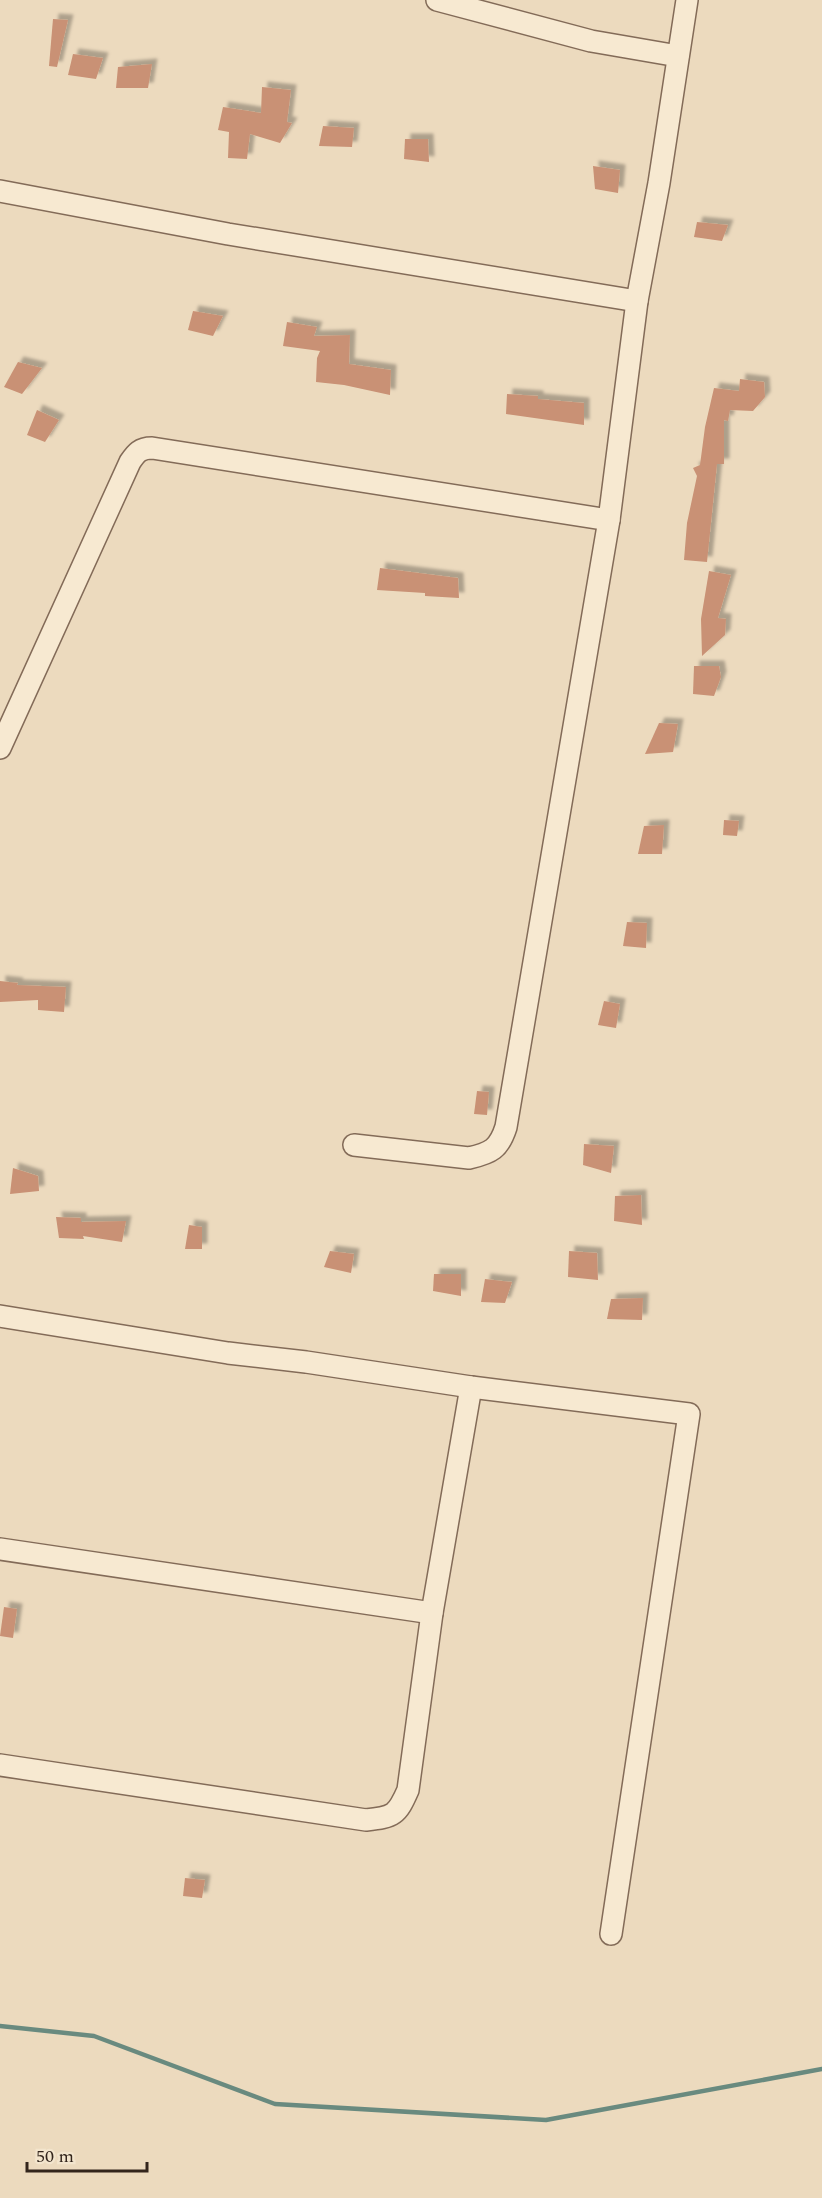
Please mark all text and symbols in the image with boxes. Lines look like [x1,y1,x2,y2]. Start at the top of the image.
scale bar [27,2135,147,2173]
text: 50 m [36,2143,74,2170]

